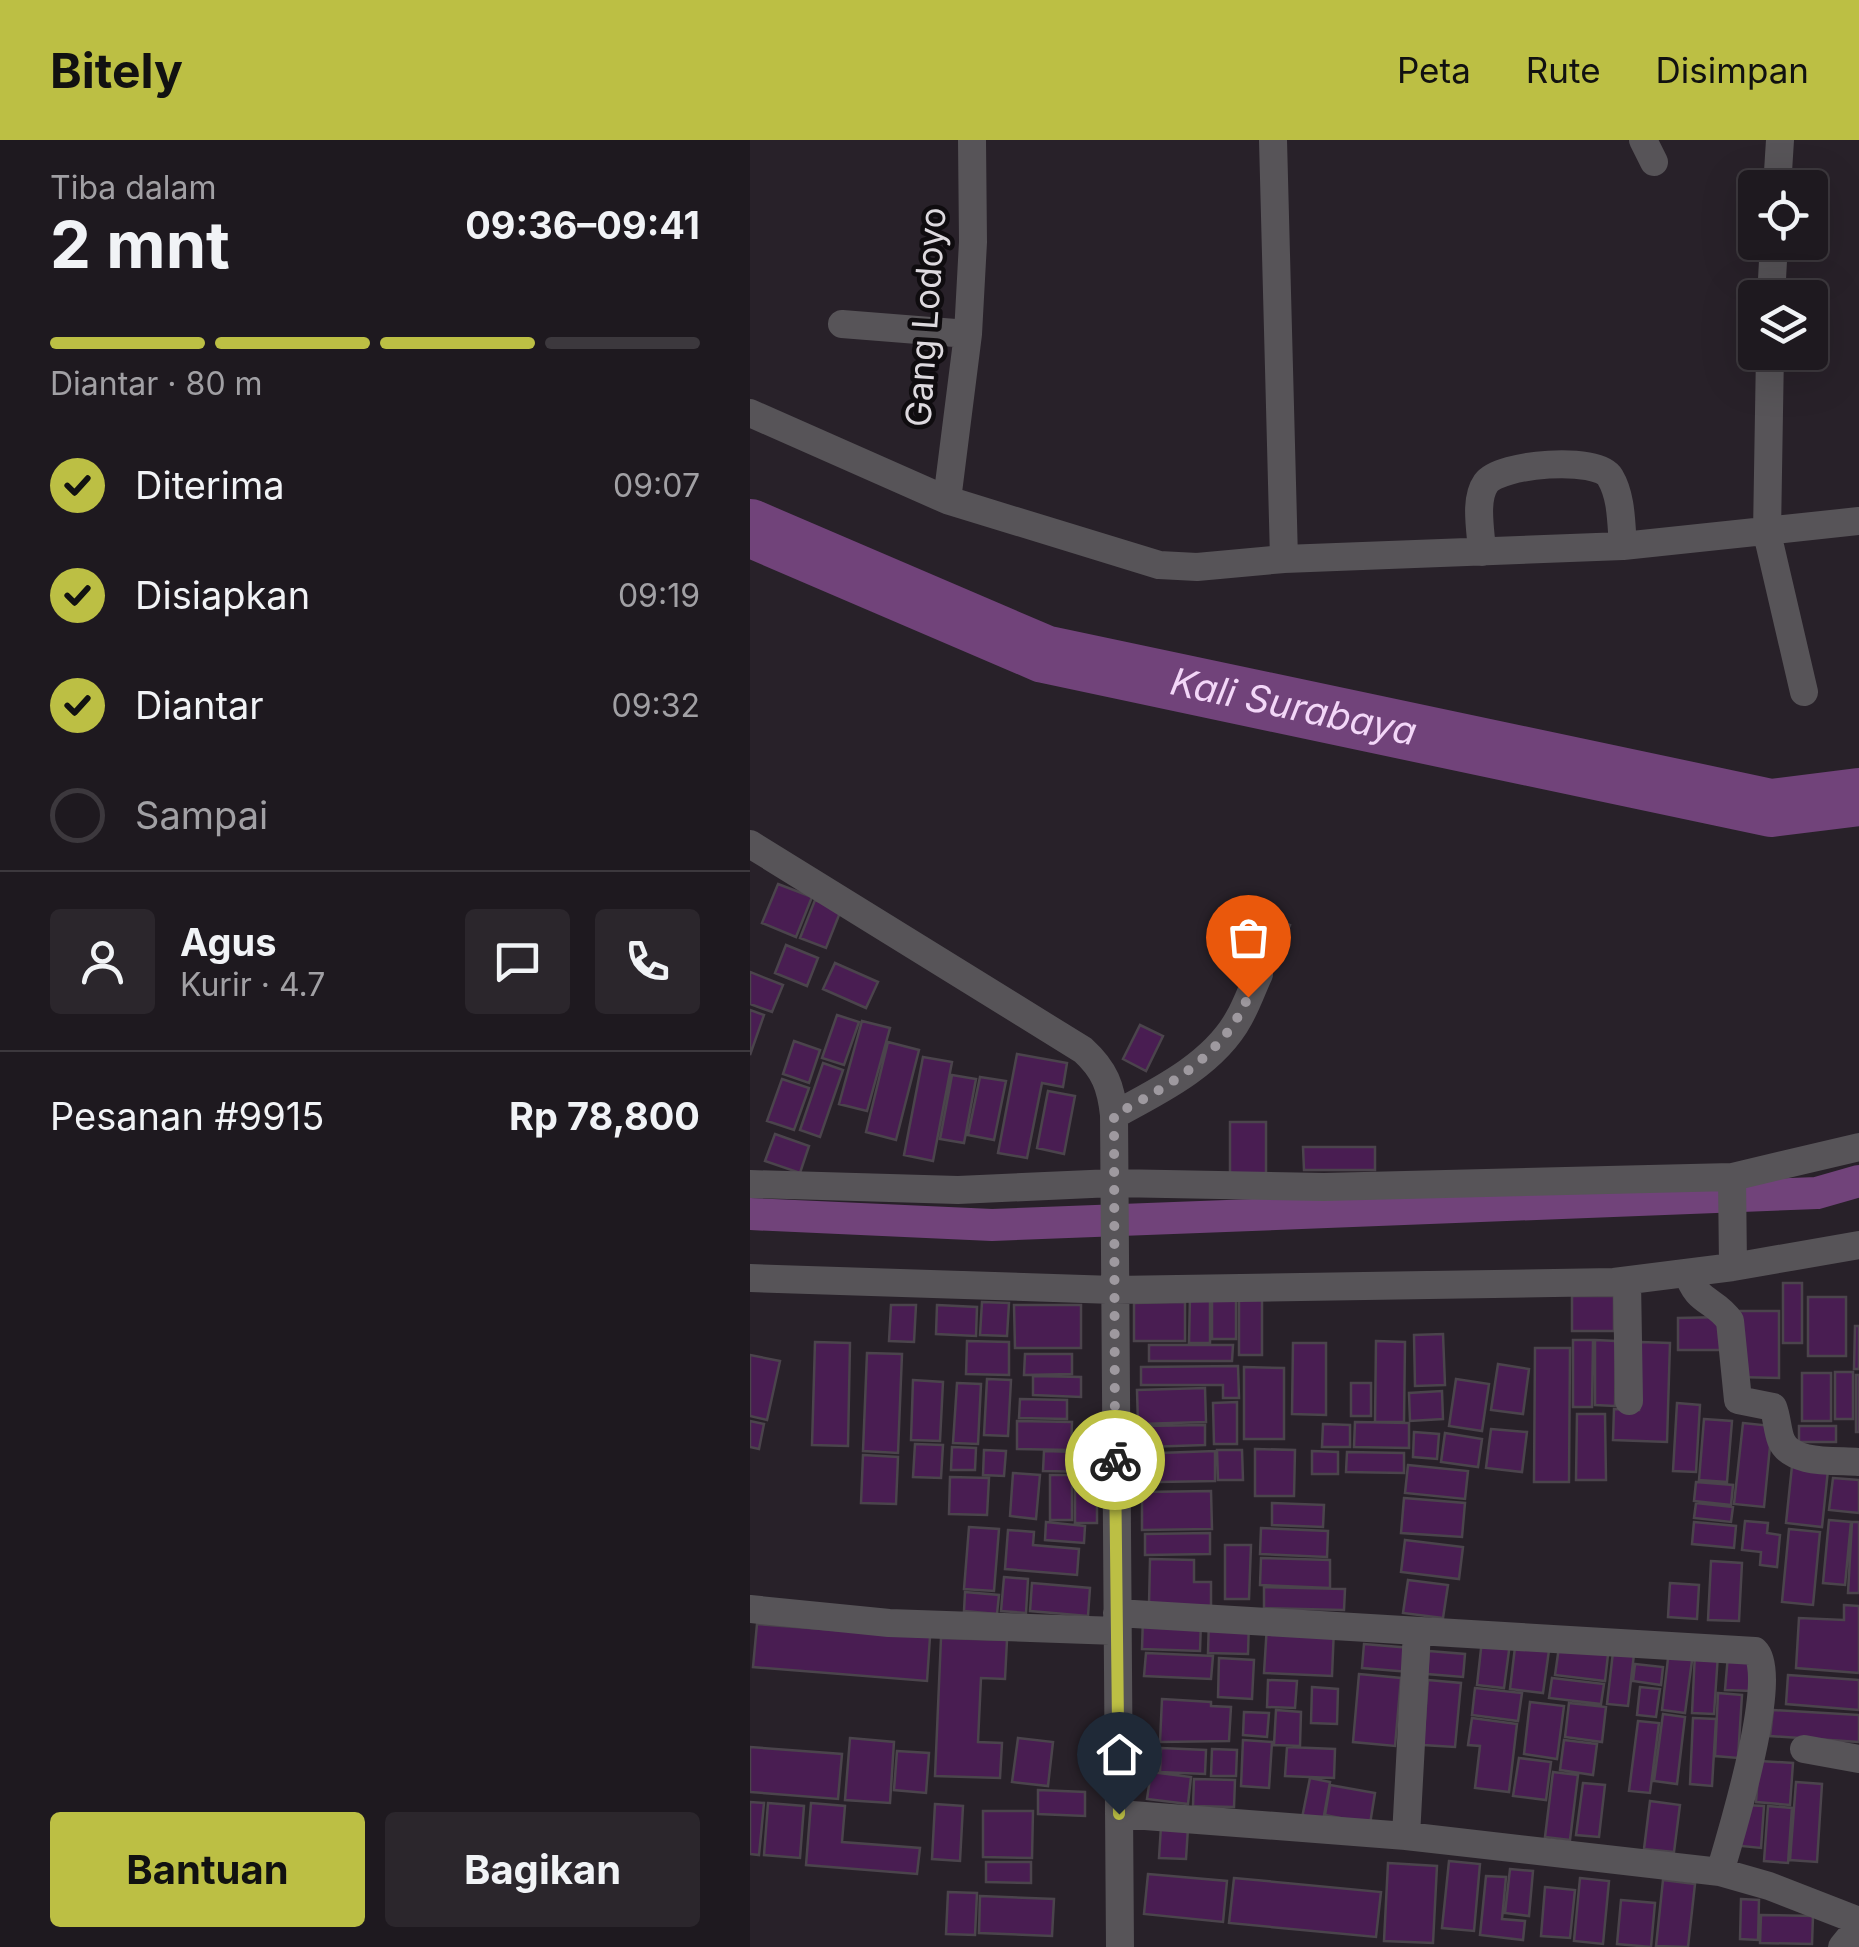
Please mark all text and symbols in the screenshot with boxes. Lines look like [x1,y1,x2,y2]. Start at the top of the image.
text: Bitely [50,41,183,100]
text: Peta [1397,49,1471,91]
text: Rute [1526,49,1601,91]
text: Disimpan [1656,49,1809,91]
text: Tiba dalam [50,168,217,207]
map controls [1738,170,1828,370]
button: locate [1738,170,1828,260]
text: 09:36–09:41 [465,202,700,248]
text: 2 mnt [50,205,230,284]
street label: Gang Lodoyo [896,206,954,428]
button: layers [1738,280,1828,370]
text: Diantar · 80 m [50,364,263,403]
icon: check [50,458,105,513]
text: Diterima [135,462,285,508]
text: 09:07 [613,466,700,505]
icon: check [50,568,105,623]
text: Disiapkan [135,572,310,618]
text: 09:19 [618,576,700,615]
water label: Kali Surabaya [1167,657,1421,754]
icon: check [50,678,105,733]
text: Diantar [135,682,264,728]
text: 09:32 [611,686,700,725]
text: Sampai [135,792,268,838]
pin [1206,895,1291,998]
button: person [50,909,155,1014]
button: chat [465,909,570,1014]
button: phone [595,909,700,1014]
icon: bag [1221,910,1276,965]
text: Agus [180,919,276,965]
text: Kurir · 4.7 [180,965,325,1004]
text: Pesanan #9915 [50,1093,324,1139]
text: Rp 78,800 [509,1093,700,1139]
courier [1065,1410,1165,1510]
icon: bike [1088,1433,1143,1488]
pin [1077,1712,1162,1815]
icon: home [1092,1727,1147,1782]
button: Bantuan [50,1812,365,1927]
button: Bagikan [385,1812,700,1927]

